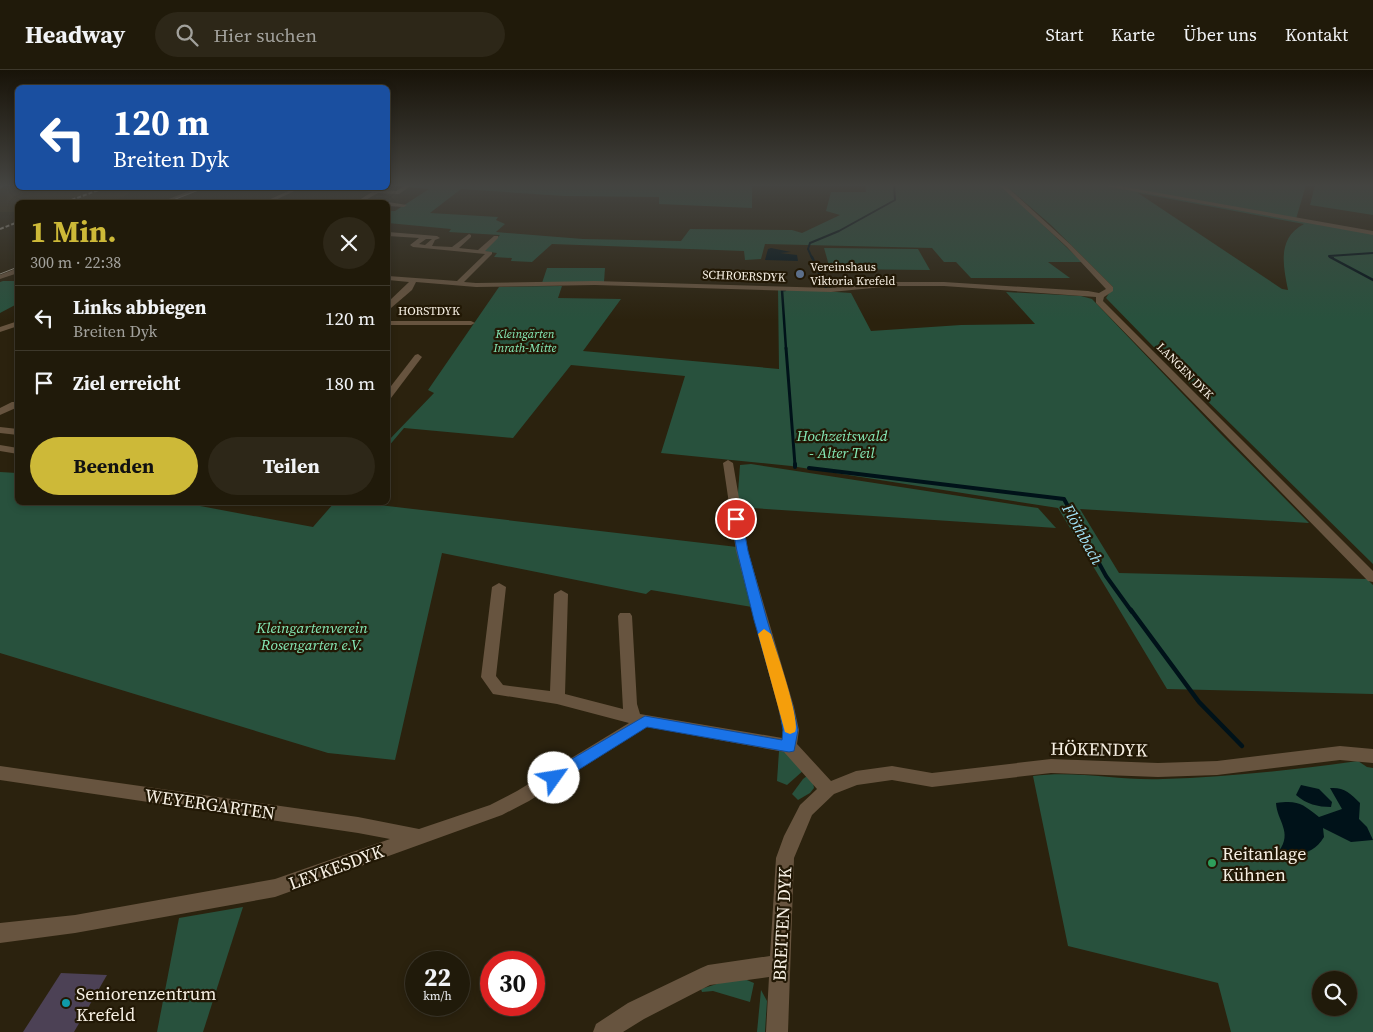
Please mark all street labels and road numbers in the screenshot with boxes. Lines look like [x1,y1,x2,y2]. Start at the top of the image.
street label: SCHROERSDYK [702,267,786,285]
street label: HORSTDYK [398,303,460,319]
street label: LANGEN DYK [1153,339,1217,403]
street label: HÖKENDYK [1050,736,1148,762]
street label: WEYERGARTEN [143,782,277,826]
street label: LEYKESDYK [285,838,387,896]
street label: BREITEN DYK [767,866,797,982]

